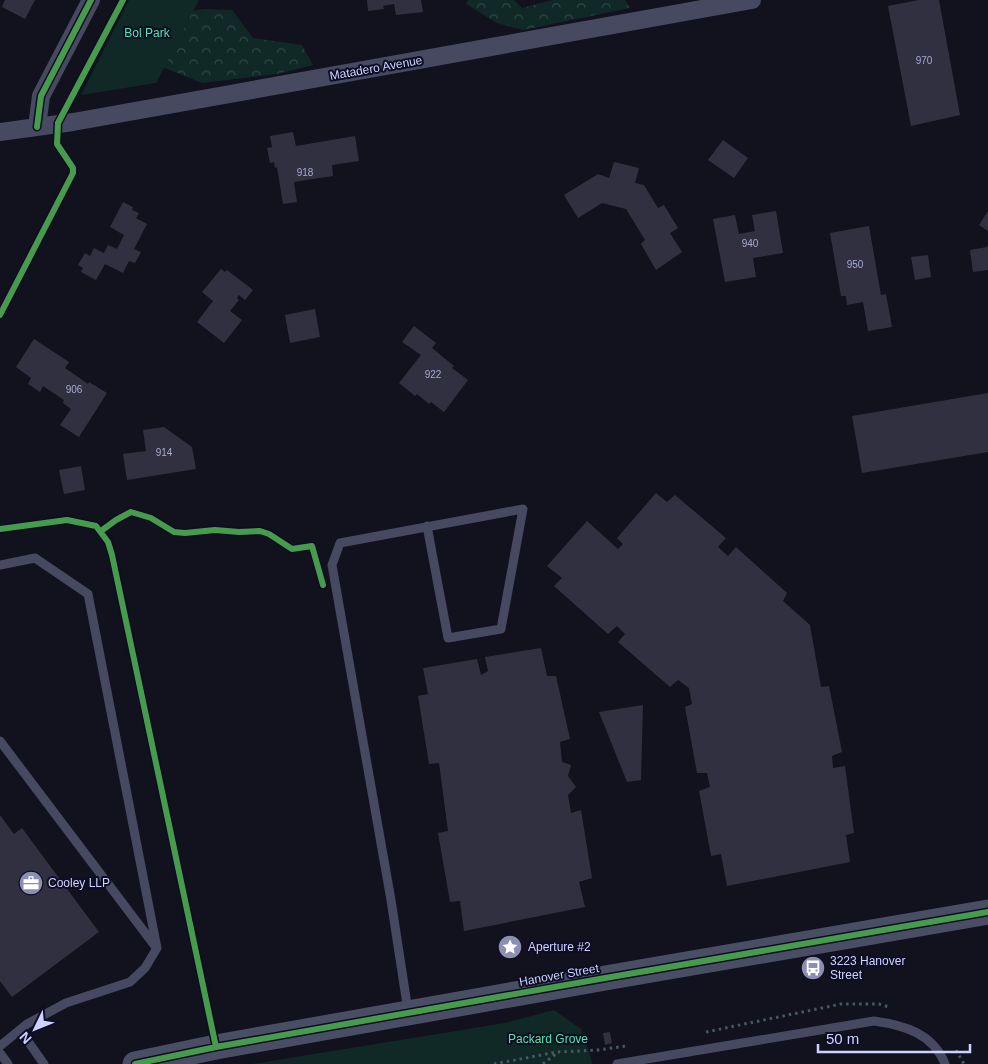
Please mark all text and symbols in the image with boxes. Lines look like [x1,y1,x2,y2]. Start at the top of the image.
park label: Bol Park [124,26,171,40]
street label: Matadero Avenue [329,53,424,83]
house number: 970 [916,55,933,66]
house number: 918 [297,167,314,178]
house number: 940 [742,238,759,249]
house number: 950 [847,259,864,270]
house number: 922 [425,369,442,380]
house number: 906 [66,384,83,395]
house number: 914 [156,447,173,458]
office icon: Cooley LLP [18,870,44,896]
place label: Cooley LLP [48,876,110,890]
place icon: Aperture #2 [497,934,523,960]
place label: Aperture #2 [528,940,591,954]
place label: 3223 Hanover Street [830,954,905,982]
bus stop icon: 3223 Hanover Street [800,955,826,981]
street label: Hanover Street [518,961,601,989]
north arrow [10,1004,60,1054]
scale bar [818,1022,970,1054]
text: N [16,1029,35,1047]
text: 50 m [826,1030,859,1047]
park label: Packard Grove [508,1032,588,1046]

